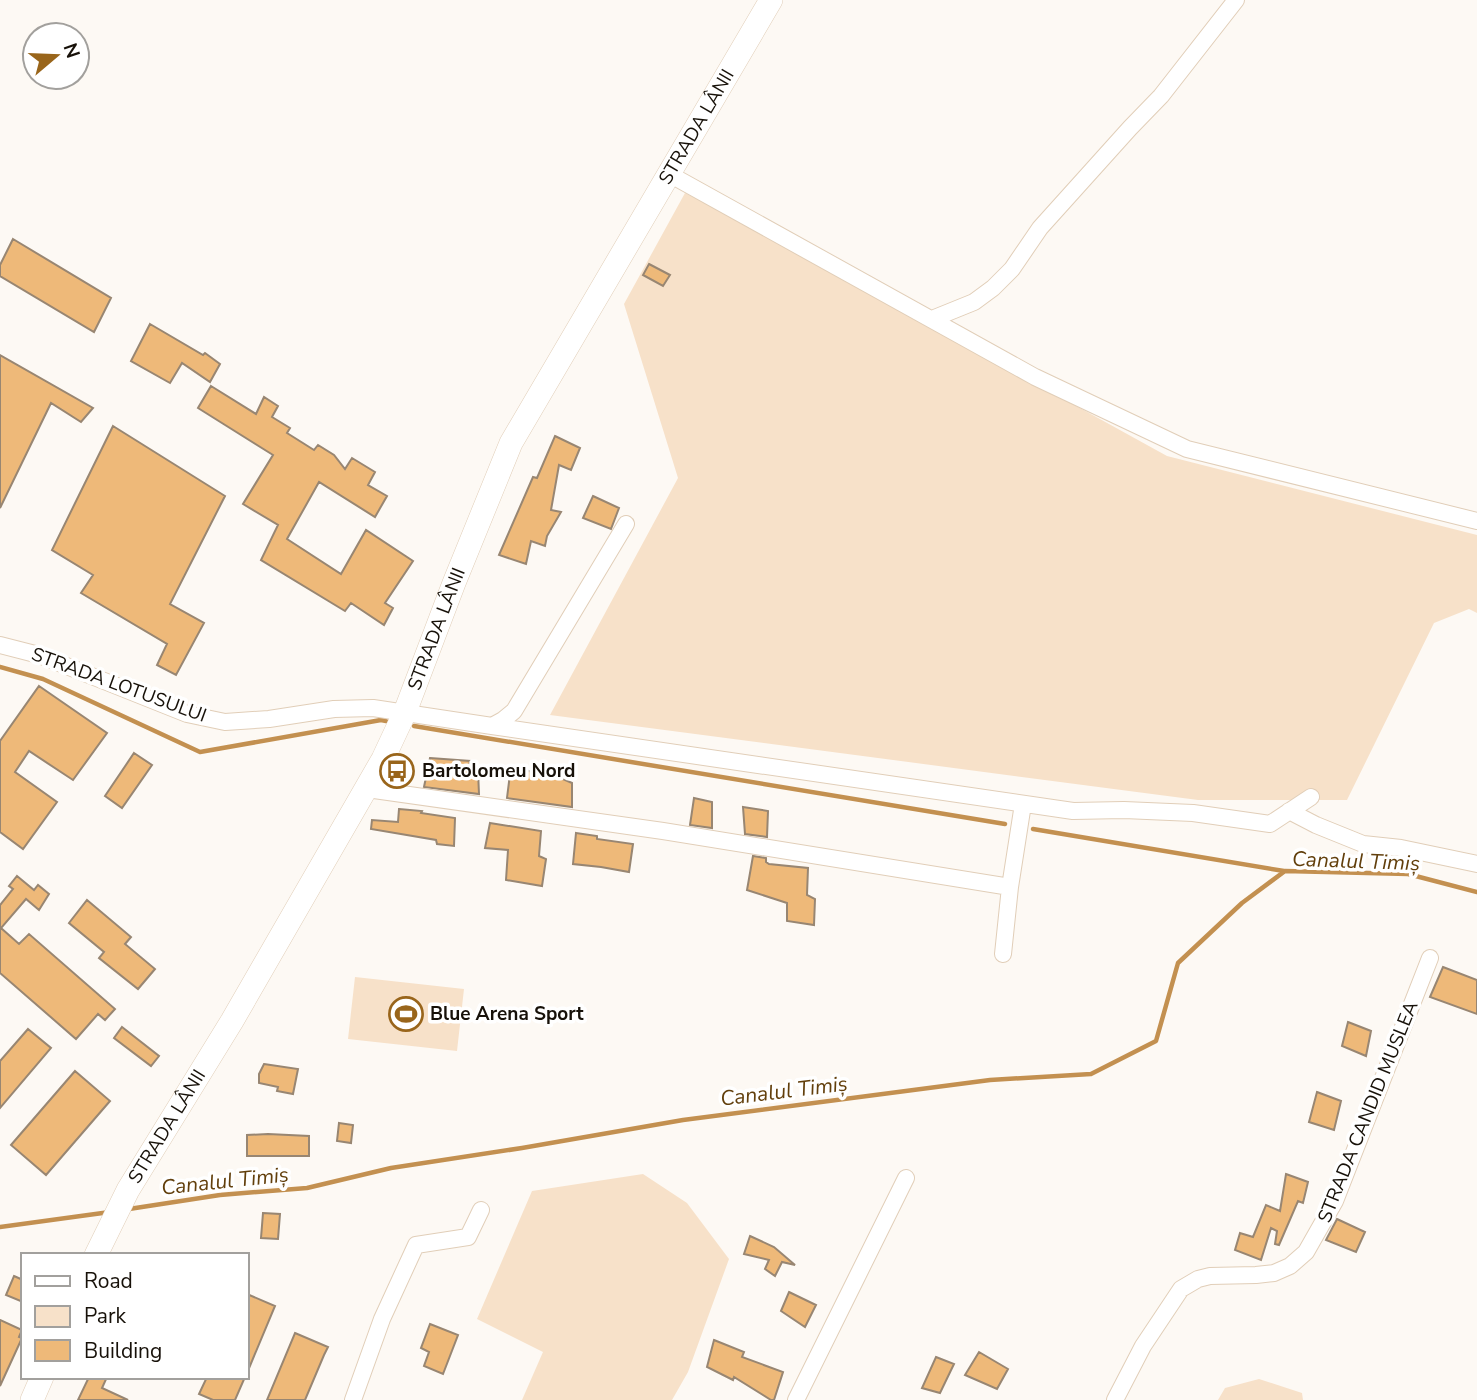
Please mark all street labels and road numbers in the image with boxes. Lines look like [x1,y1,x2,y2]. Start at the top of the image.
street label: STRADA LÂNII [653,64,741,189]
street label: STRADA LÂNII [401,564,472,694]
street label: STRADA LOTUSULUI [28,641,210,729]
street label: STRADA CANDID MUSLEA [1312,997,1424,1227]
street label: STRADA LÂNII [122,1065,212,1188]

